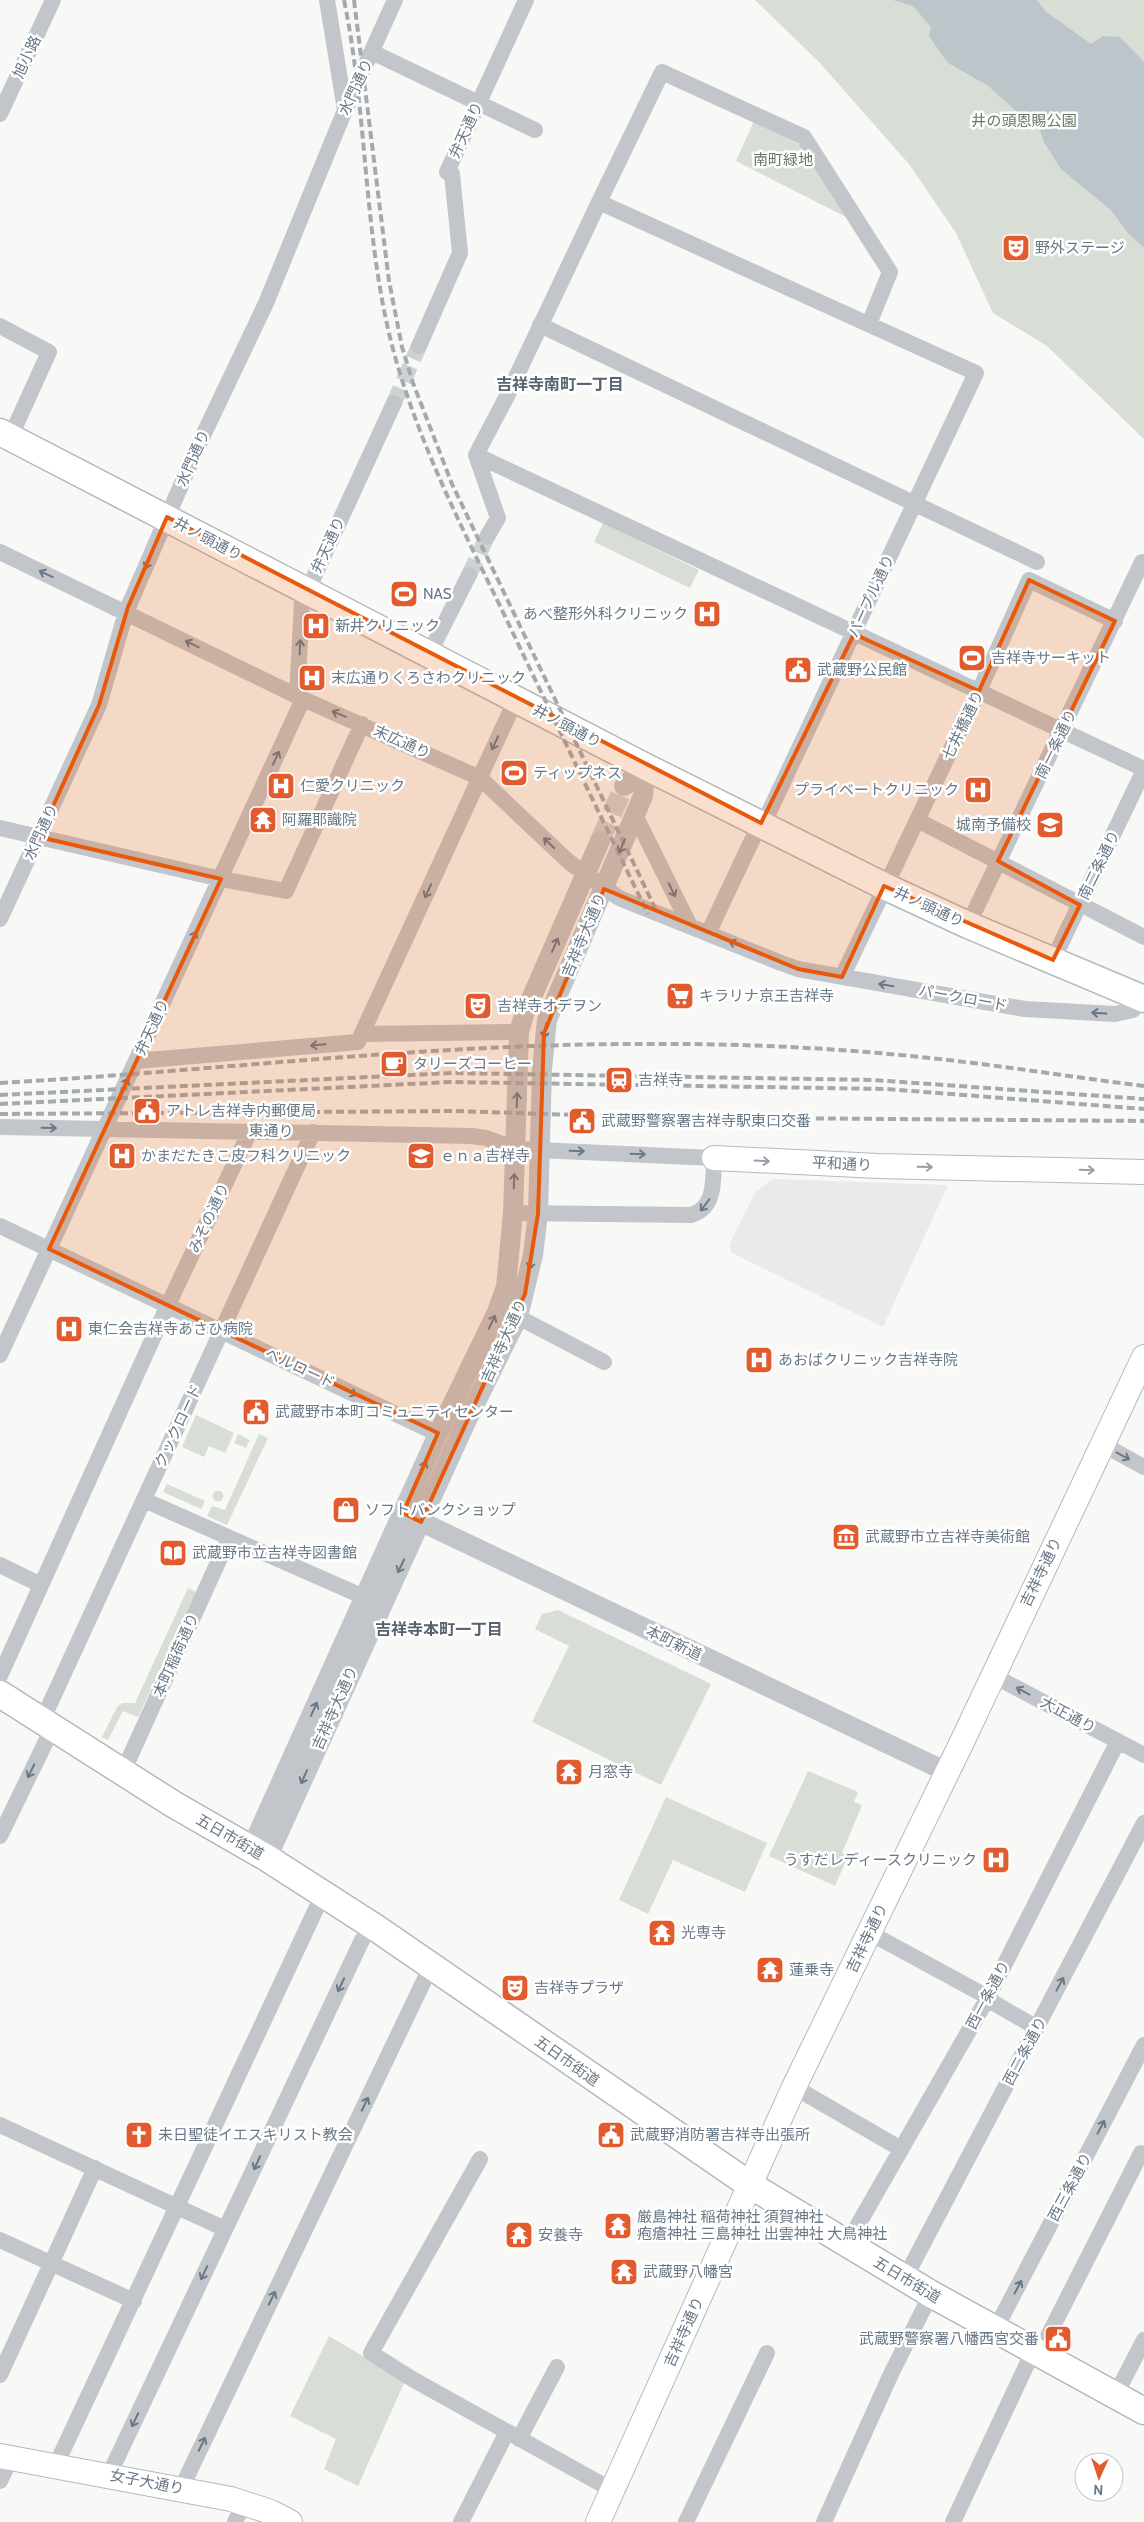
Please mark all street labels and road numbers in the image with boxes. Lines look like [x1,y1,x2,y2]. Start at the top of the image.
street label: 旭小路 [9,33,45,81]
street label: 水門通り [335,56,377,118]
street label: 弁天通り [445,99,487,161]
street label: 水門通り [173,427,213,489]
street label: 井ノ頭通り [171,513,245,565]
street label: 弁天通り [307,514,349,576]
street label: パープル通り [844,552,898,640]
street label: 七井橋通り [938,687,988,763]
street label: 井ノ頭通り [530,700,604,752]
street label: 南一条通り [1031,706,1081,782]
street label: 末広通り [371,722,433,762]
street label: 水門通り [20,801,62,863]
street label: 南二条通り [1074,827,1124,903]
street label: 井ノ頭通り [891,883,967,931]
street label: 吉祥寺大通り [558,890,610,980]
street label: パークロード [917,981,1009,1015]
street label: 弁天通り [131,996,173,1058]
street label: 東通り [248,1122,294,1140]
street label: 平和通り [812,1153,872,1175]
street label: みその通り [185,1180,233,1256]
street label: 吉祥寺大通り [477,1296,531,1386]
street label: ベルロード [262,1344,338,1392]
street label: クックロード [151,1381,205,1471]
street label: 吉祥寺通り [1016,1534,1066,1610]
street label: 本町稲荷通り [149,1610,203,1700]
street label: 本町新道 [643,1622,705,1664]
street label: 吉祥寺大通り [308,1663,362,1753]
street label: 大正通り [1037,1693,1099,1737]
street label: 五日市街道 [193,1810,267,1864]
street label: 吉祥寺通り [842,1900,892,1976]
street label: 西一条通り [962,1958,1014,2032]
street label: 西二条通り [999,2014,1051,2088]
street label: 五日市街道 [531,2032,603,2090]
street label: 西三条通り [1044,2150,1096,2224]
street label: 五日市街道 [870,2253,944,2307]
street label: 吉祥寺通り [661,2294,707,2370]
street label: 女子大通り [108,2466,186,2498]

